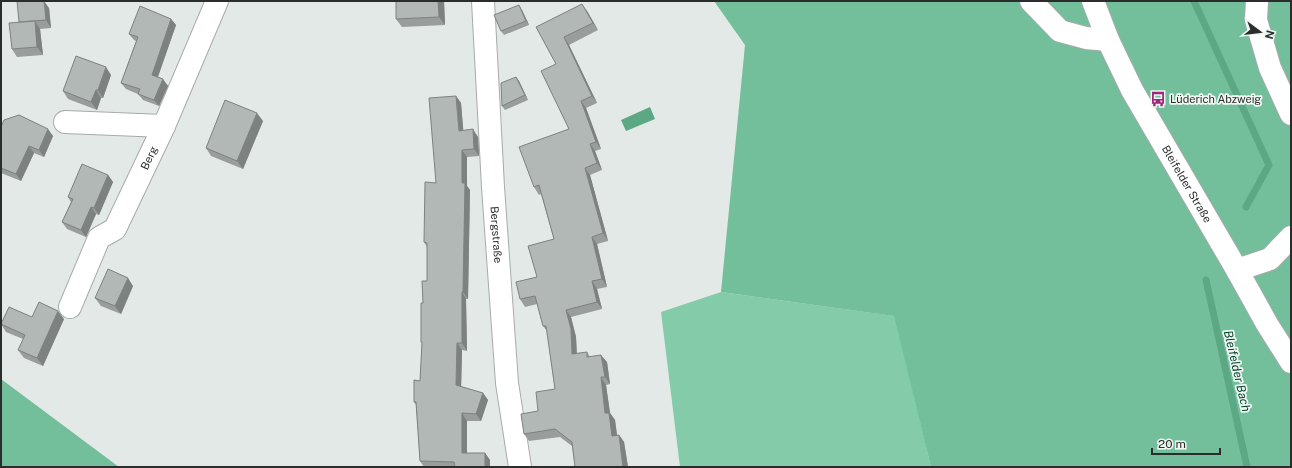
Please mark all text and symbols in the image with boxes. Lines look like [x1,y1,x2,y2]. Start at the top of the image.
north arrow [1240,12,1280,52]
text: N [1263,29,1277,40]
bus stop icon: Lüderich Abzweig [1149,90,1167,108]
place label: Lüderich Abzweig [1170,93,1261,105]
street label: Bleifelder Straße [1160,143,1214,225]
street label: Berg [138,144,160,172]
street label: Bergstraße [488,206,504,264]
water label: Bleifelder Bach [1221,329,1253,413]
scale bar [1152,430,1220,456]
text: 20 m [1158,437,1186,451]

